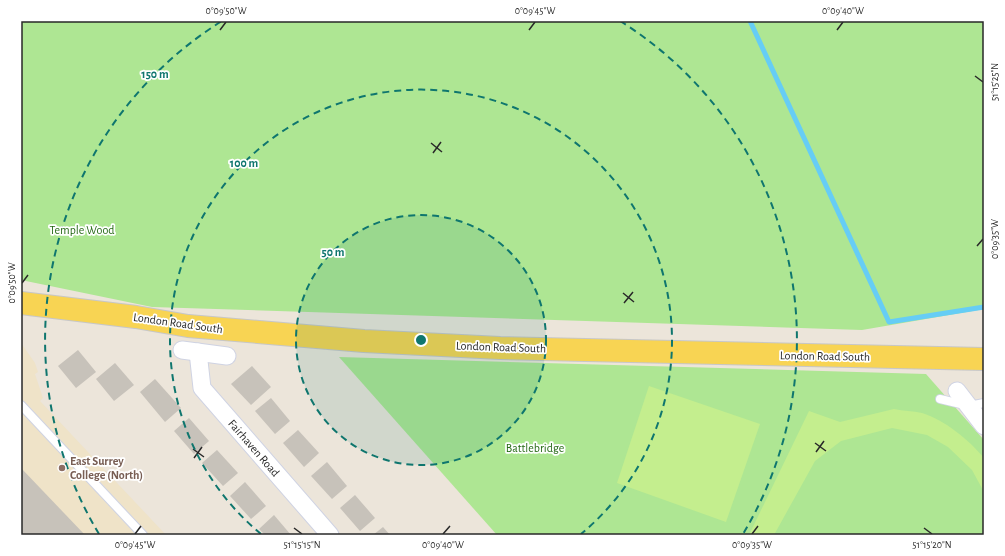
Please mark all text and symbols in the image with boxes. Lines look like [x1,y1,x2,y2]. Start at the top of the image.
text: 0°09'50"W [205,6,247,16]
text: 0°09'45"W [515,6,555,16]
text: 0°09'40"W [822,6,864,16]
text: 51°15'25"N [990,63,1000,101]
text: 150 m [141,68,169,80]
text: 100 m [230,157,258,169]
text: 0°09'35"W [990,219,1000,259]
park label: Temple Wood [50,224,115,236]
text: 50 m [322,246,345,258]
text: 0°09'50"W [7,262,17,304]
street label: London Road South [132,311,224,335]
centre of rings [414,333,428,347]
street label: London Road South [456,339,546,355]
street label: London Road South [780,349,870,363]
street label: Fairhaven Road [226,417,282,479]
park label: Battlebridge [506,442,564,454]
place label: East Surrey College (North) [70,455,143,482]
marker: East Surrey College (North) [57,463,67,473]
text: 0°09'45"W [115,540,155,550]
text: 51°15'15"N [283,540,321,550]
text: 0°09'40"W [422,540,464,550]
text: 0°09'35"W [732,540,772,550]
text: 51°15'20"N [912,540,952,550]

